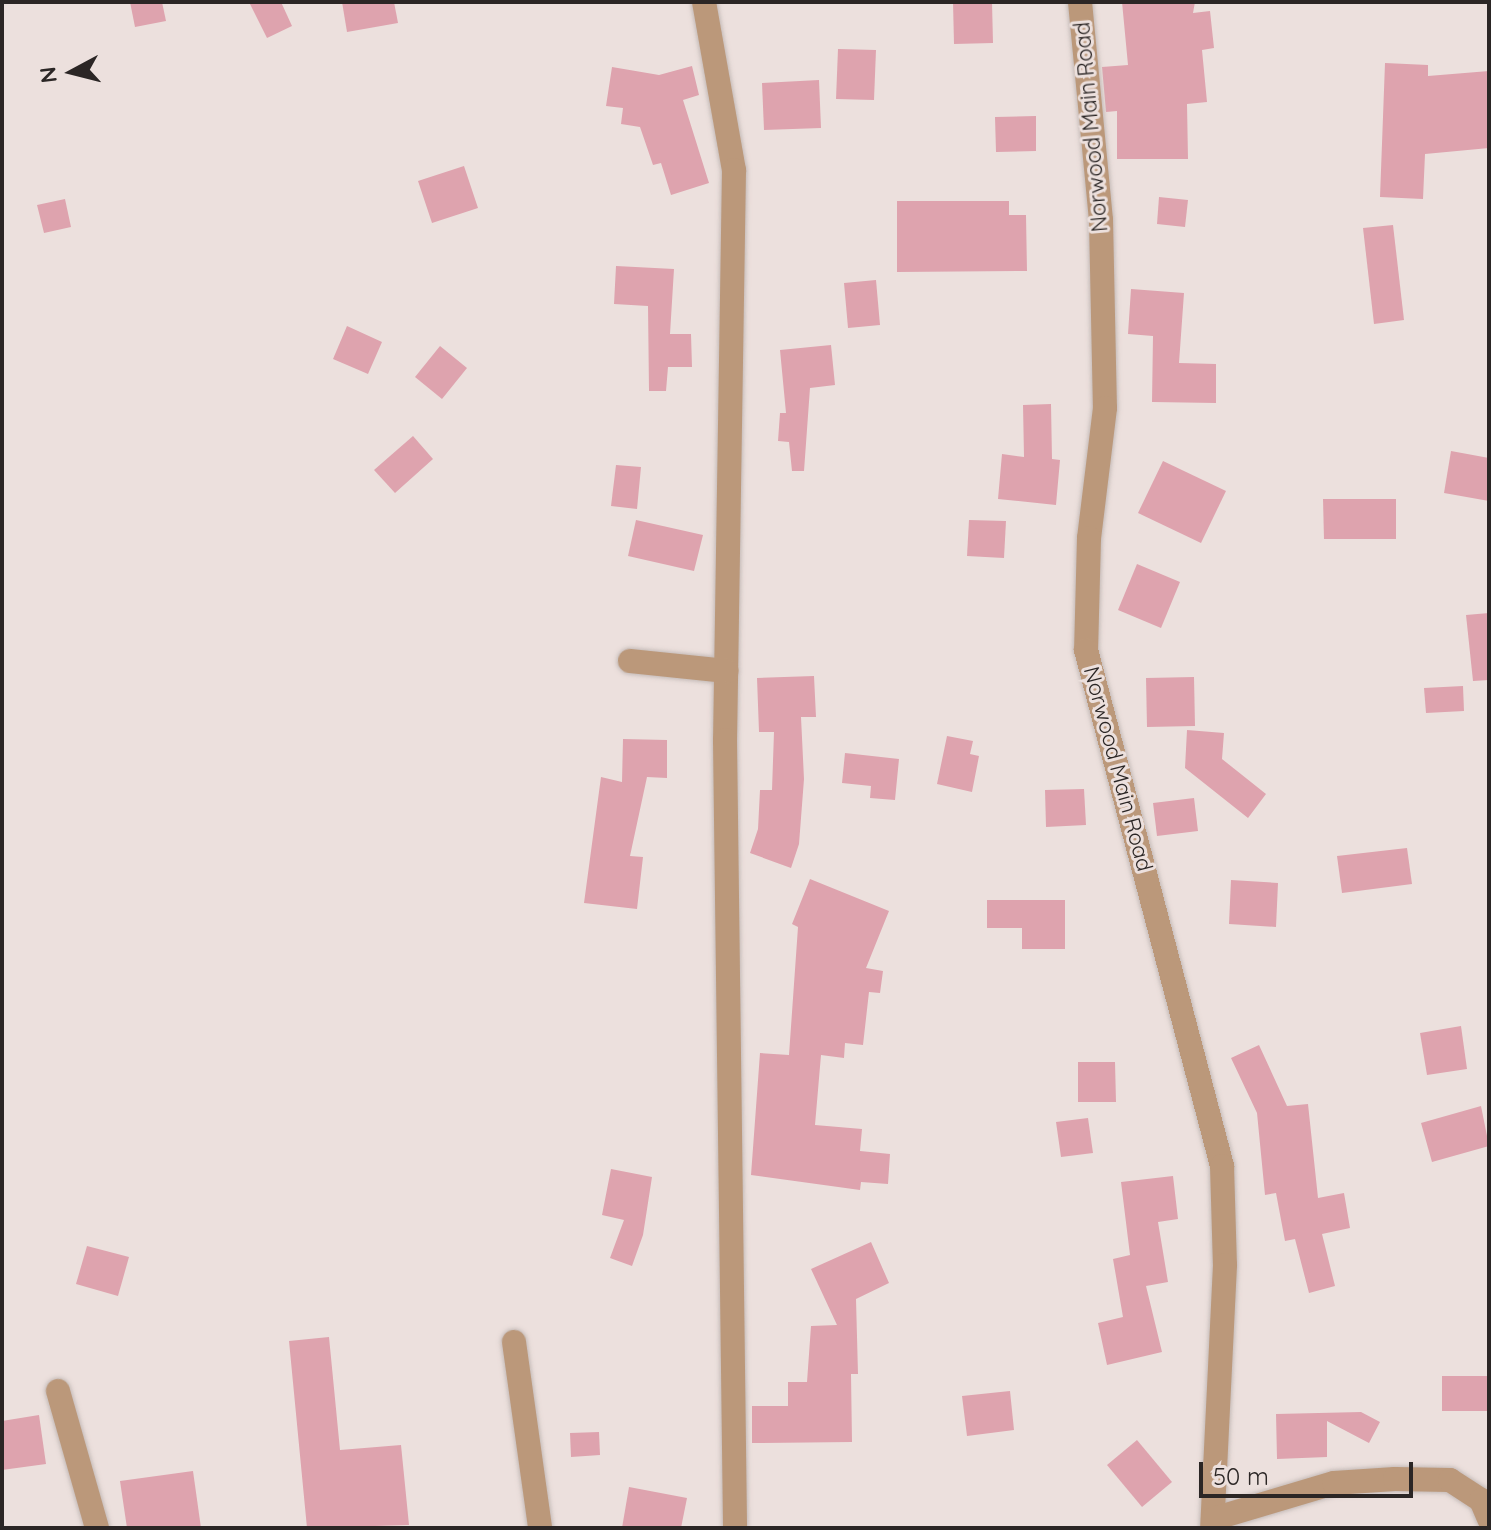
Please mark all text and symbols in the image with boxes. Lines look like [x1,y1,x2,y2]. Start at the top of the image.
street label: Norwood Main Road [1069,21,1113,233]
north arrow [32,32,112,112]
text: N [33,65,63,85]
street label: Norwood Main Road [1078,664,1158,874]
scale bar [1203,1446,1417,1496]
text: 50 m [1213,1461,1269,1491]

